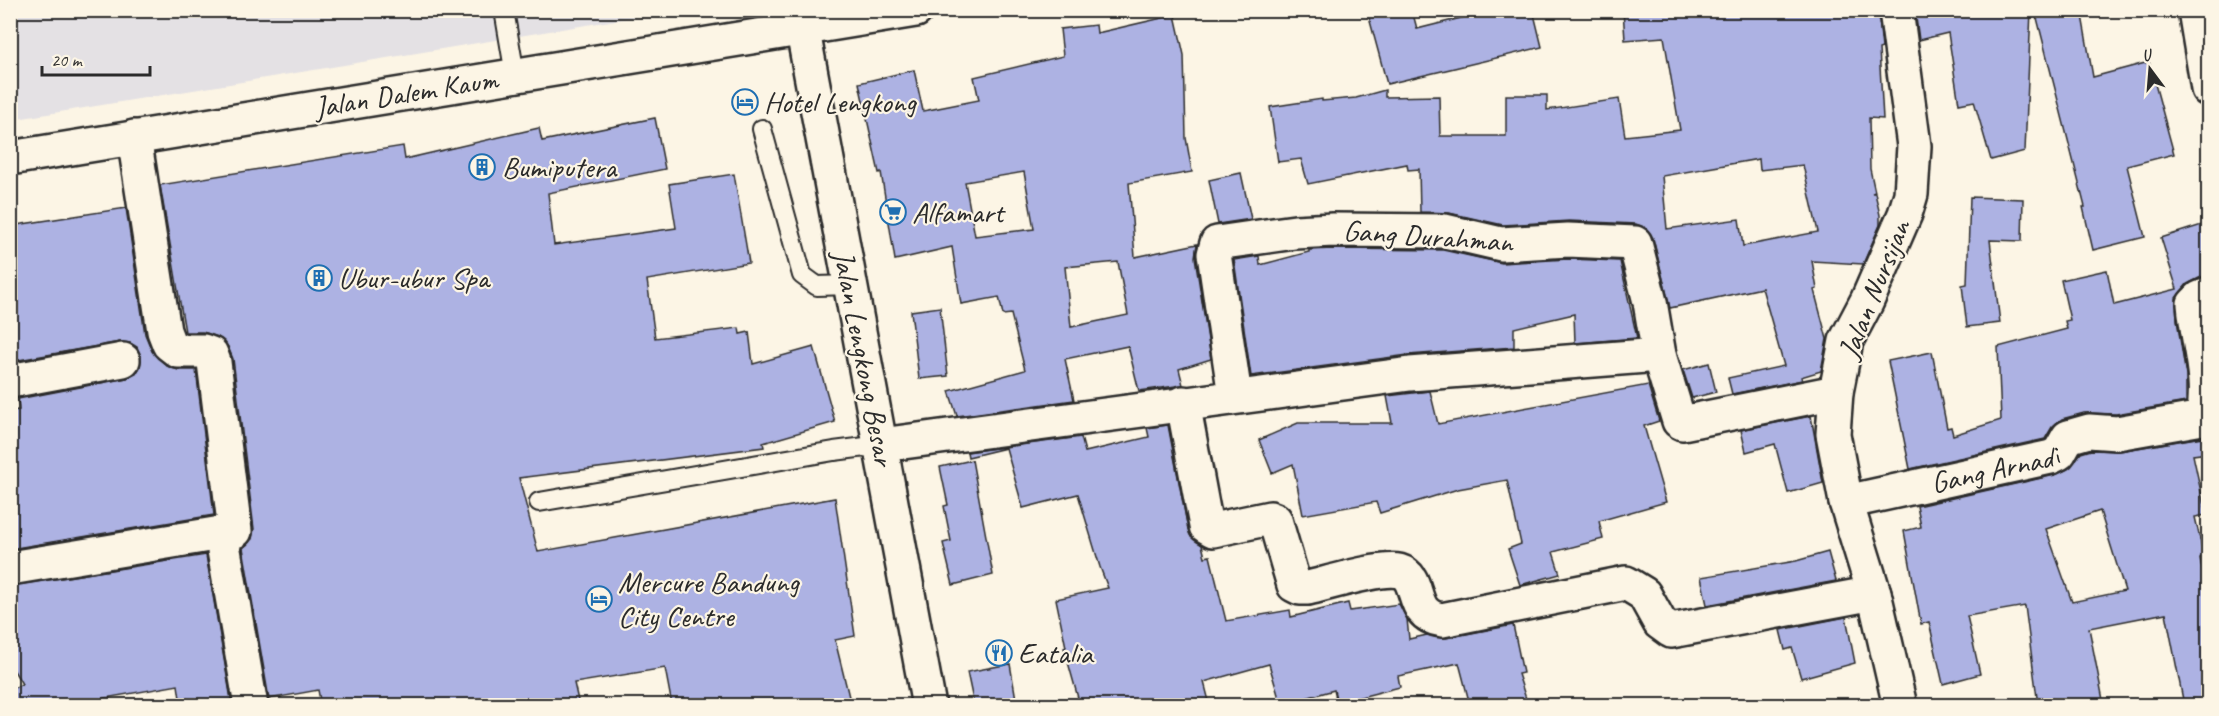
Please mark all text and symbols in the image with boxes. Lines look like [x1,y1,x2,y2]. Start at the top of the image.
scale bar [42,39,150,77]
north arrow [2120,39,2180,99]
text: U [2140,44,2156,66]
text: 20 m [51,49,84,71]
street label: Jalan Dalem Kaum [310,60,502,127]
place label: Hotel Lengkong [764,83,917,121]
hotel icon: Hotel Lengkong [730,87,760,117]
place label: Bumiputera [502,148,618,186]
building icon: Bumiputera [467,152,497,182]
place label: Alfamart [912,193,1007,231]
supermarket icon: Alfamart [878,197,908,227]
street label: Gang Durahman [1342,211,1515,261]
street label: Jalan Nursijan [1828,213,1920,366]
street label: Jalan Lengkong Besar [824,245,904,471]
place label: Ubur-ubur Spa [338,259,491,297]
building icon: Ubur-ubur Spa [304,263,334,293]
street label: Gang Arnadi [1927,436,2068,502]
place label: Mercure Bandung City Centre [618,563,800,635]
hotel icon: Mercure Bandung City Centre [584,584,614,614]
place label: Eatalia [1018,634,1095,672]
restaurant icon: Eatalia [984,638,1014,668]

